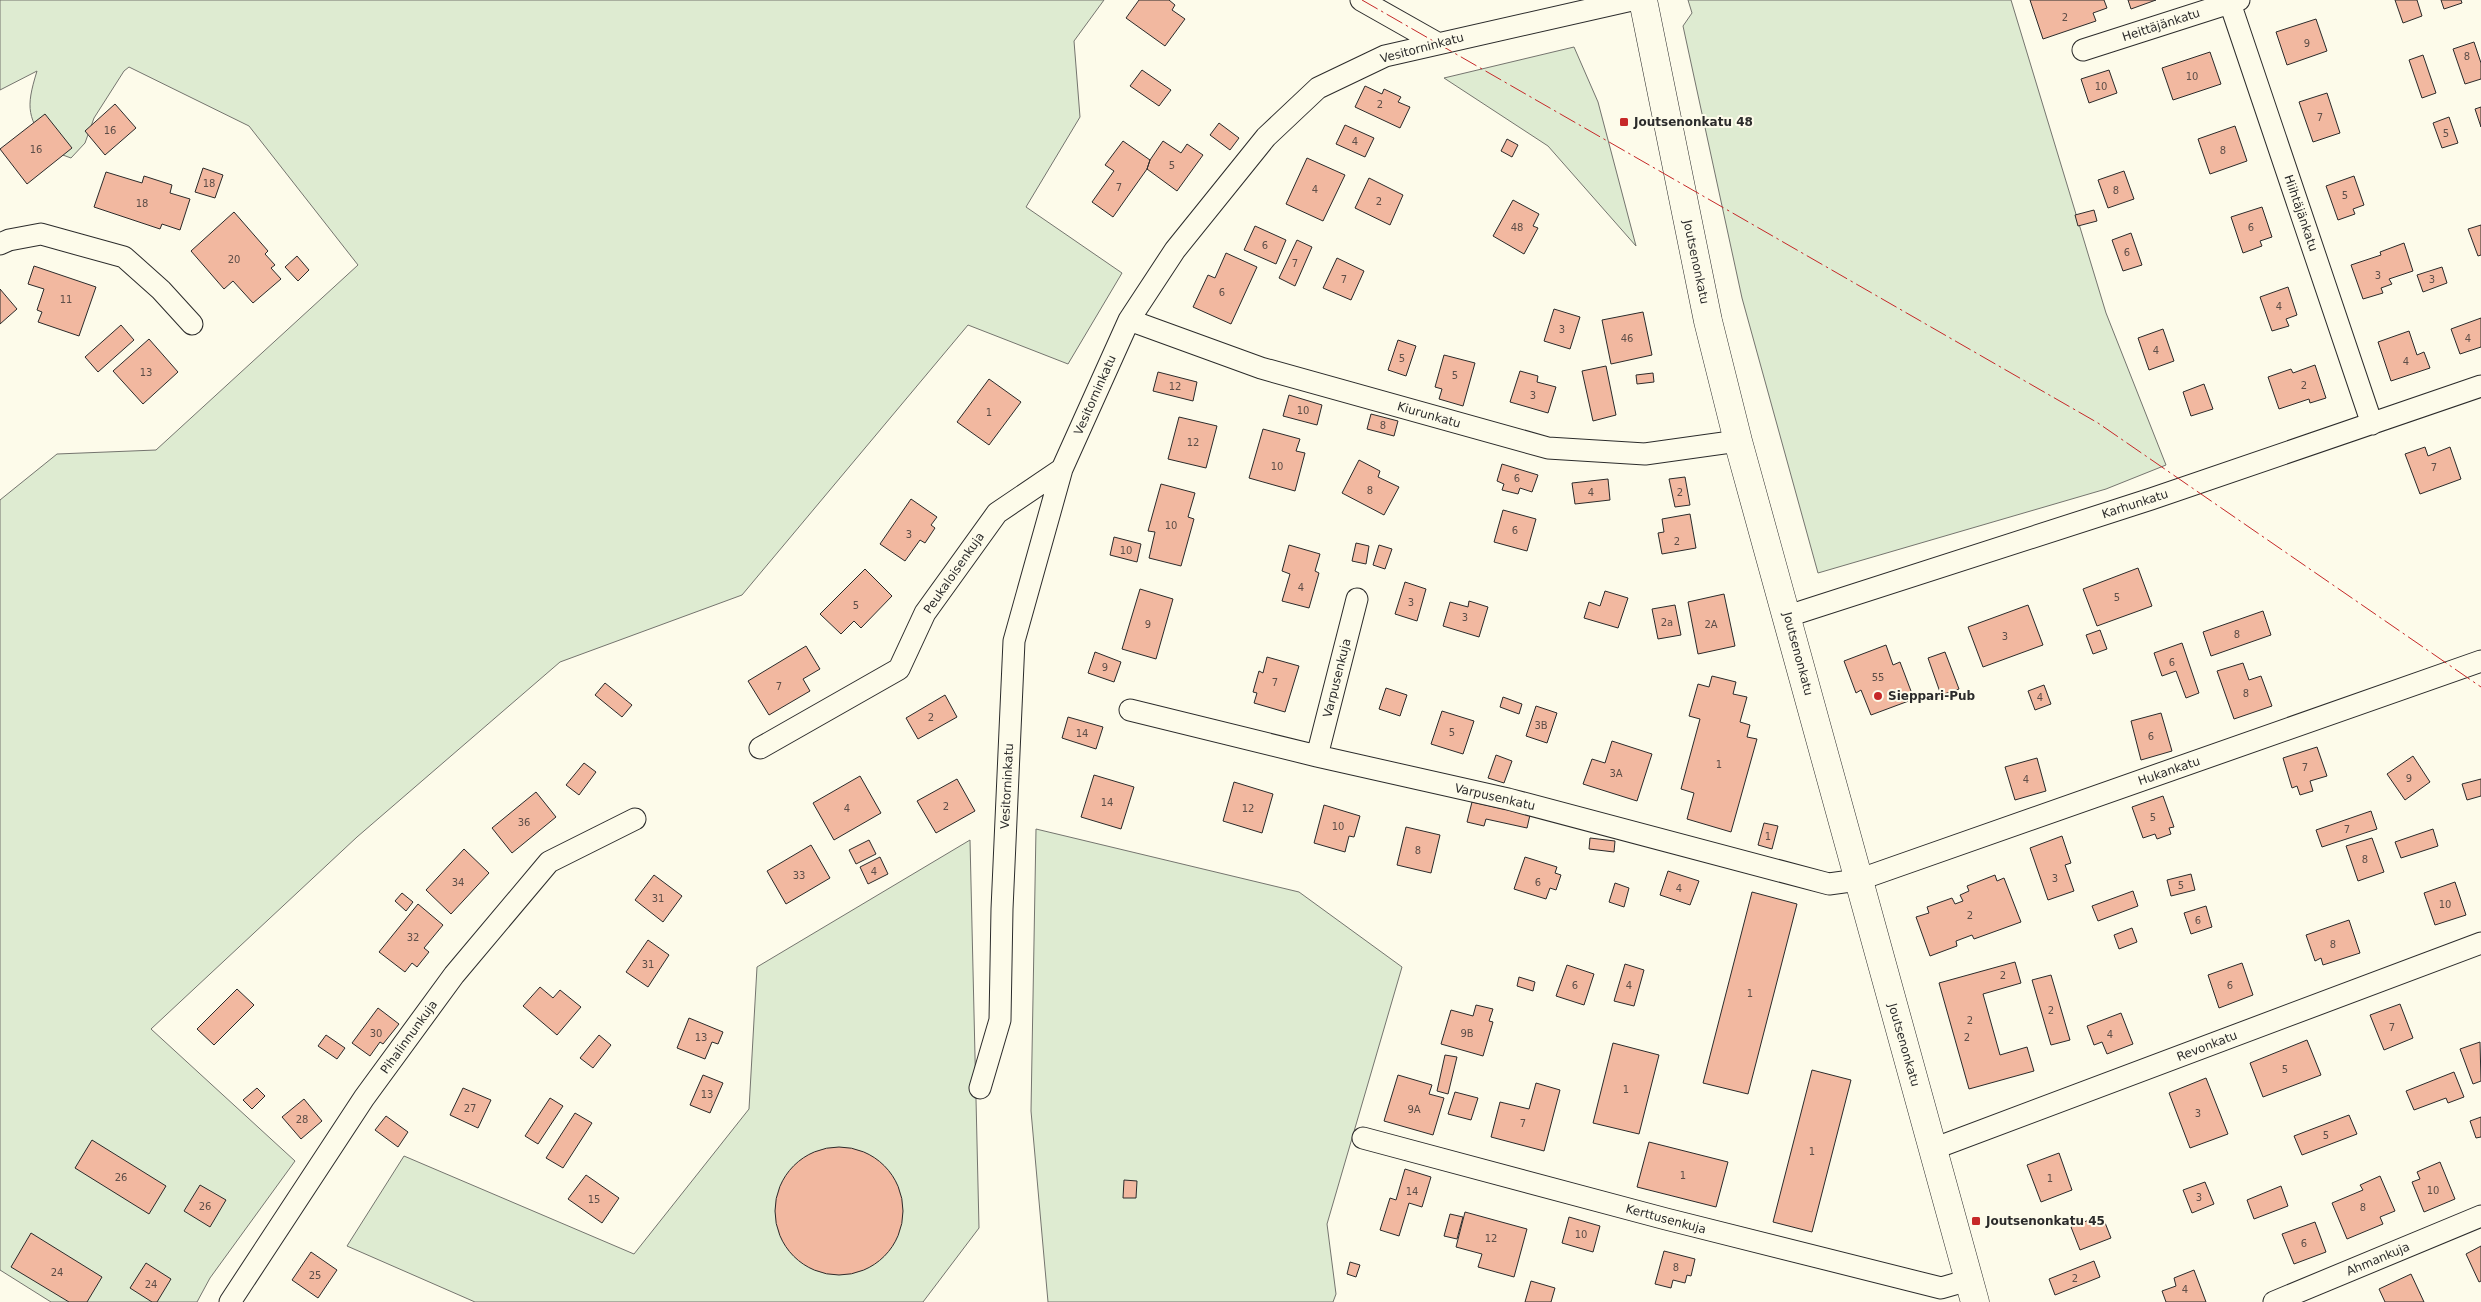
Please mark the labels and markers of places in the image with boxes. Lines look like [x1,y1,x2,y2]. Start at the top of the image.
place label: Joutsenonkatu 48 [1633,115,1753,129]
marker: Joutsenonkatu 48 [1618,116,1630,128]
place label: Sieppari-Pub [1888,689,1976,703]
marker: Sieppari-Pub [1872,690,1884,702]
place label: Joutsenonkatu 45 [1985,1214,2105,1228]
marker: Joutsenonkatu 45 [1970,1215,1982,1227]

